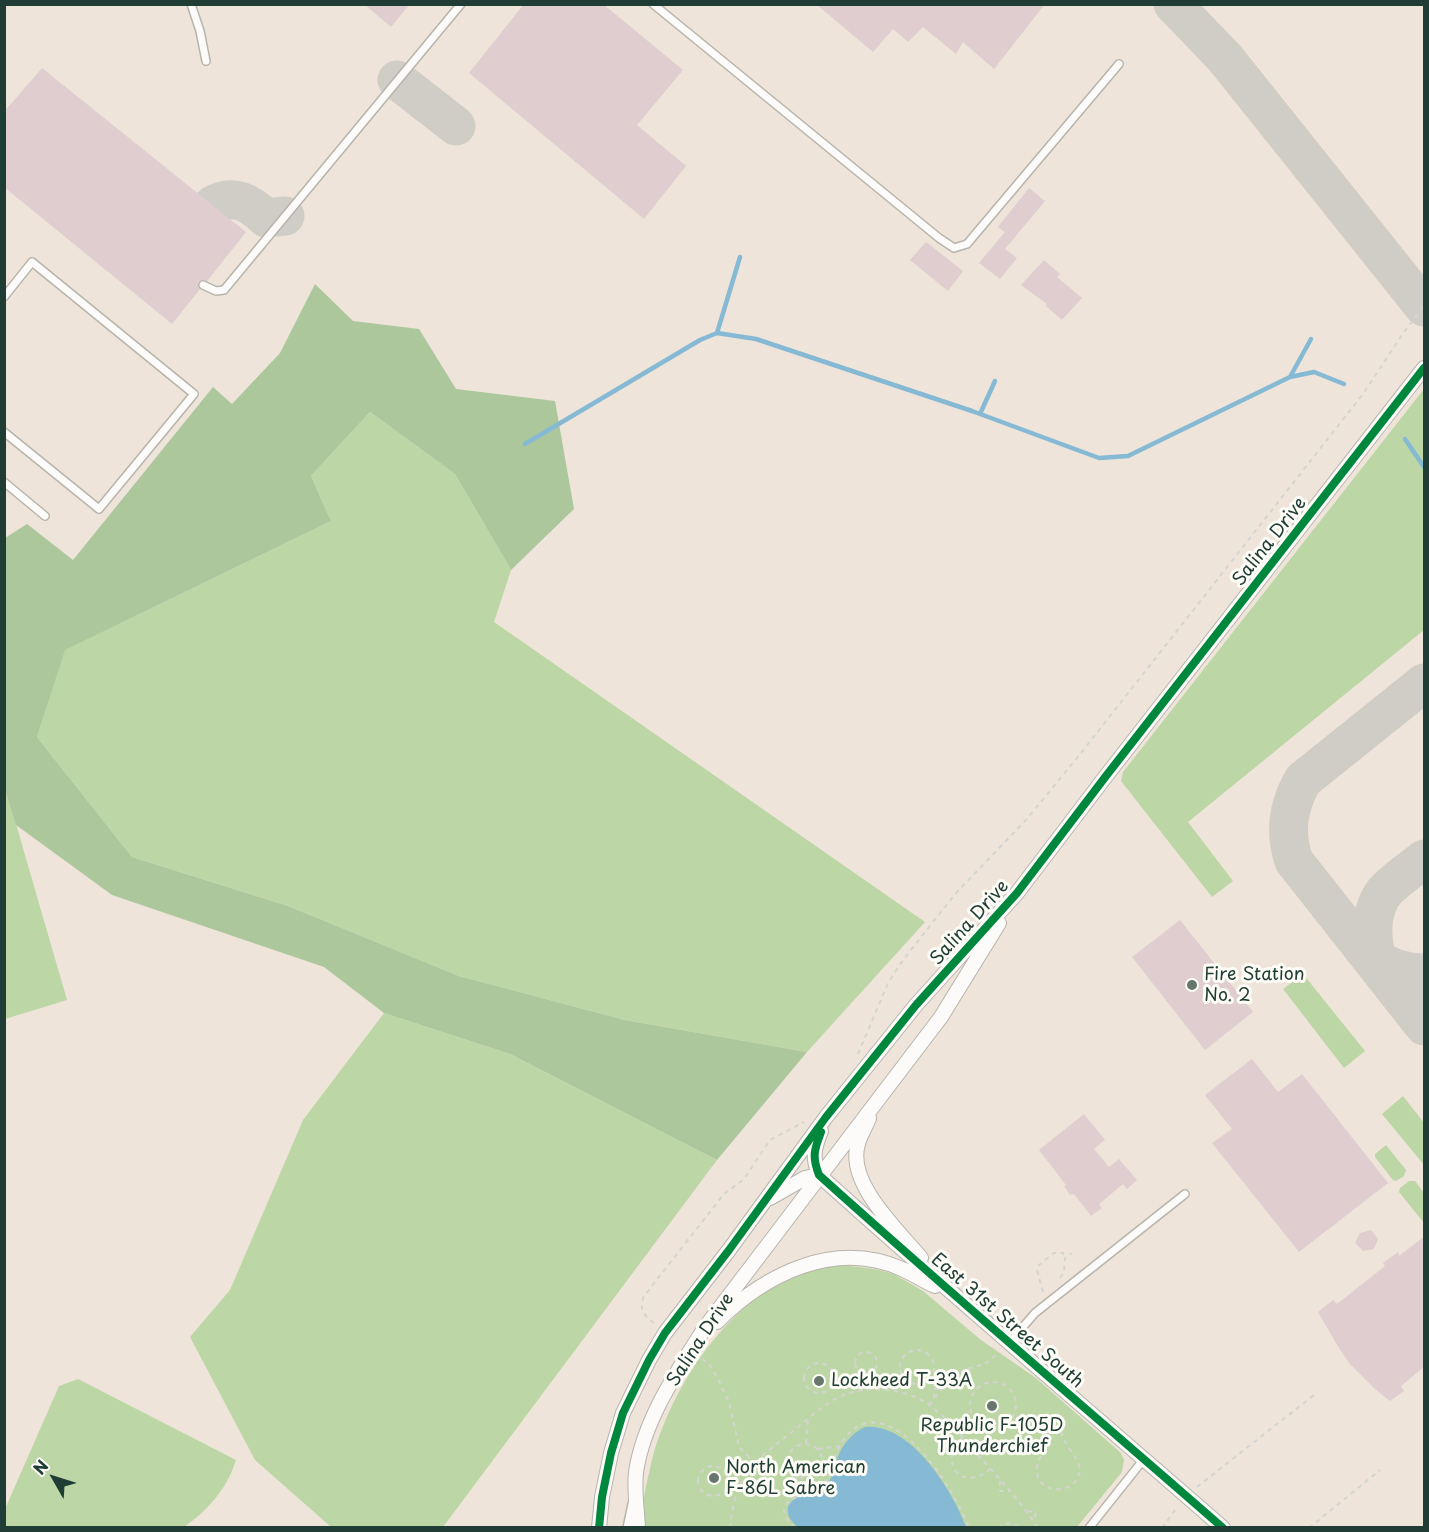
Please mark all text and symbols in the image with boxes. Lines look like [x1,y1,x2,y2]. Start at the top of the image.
street label: Salina Drive [1229,493,1311,591]
street label: Salina Drive [926,876,1014,970]
place label: Fire Station No. 2 [1204,964,1305,1006]
marker: Fire Station No. 2 [1185,978,1199,992]
street label: East 31st Street South [926,1249,1088,1393]
street label: Salina Drive [663,1289,739,1391]
place label: Lockheed T-33A [831,1370,972,1392]
marker: Lockheed T-33A [812,1374,826,1388]
marker: Republic F-105D Thunderchief [985,1399,999,1413]
place label: Republic F-105D Thunderchief [921,1415,1063,1458]
north arrow [24,1448,84,1508]
text: N [27,1454,53,1479]
place label: North American F-86L Sabre [726,1457,866,1500]
marker: North American F-86L Sabre [707,1471,721,1485]

